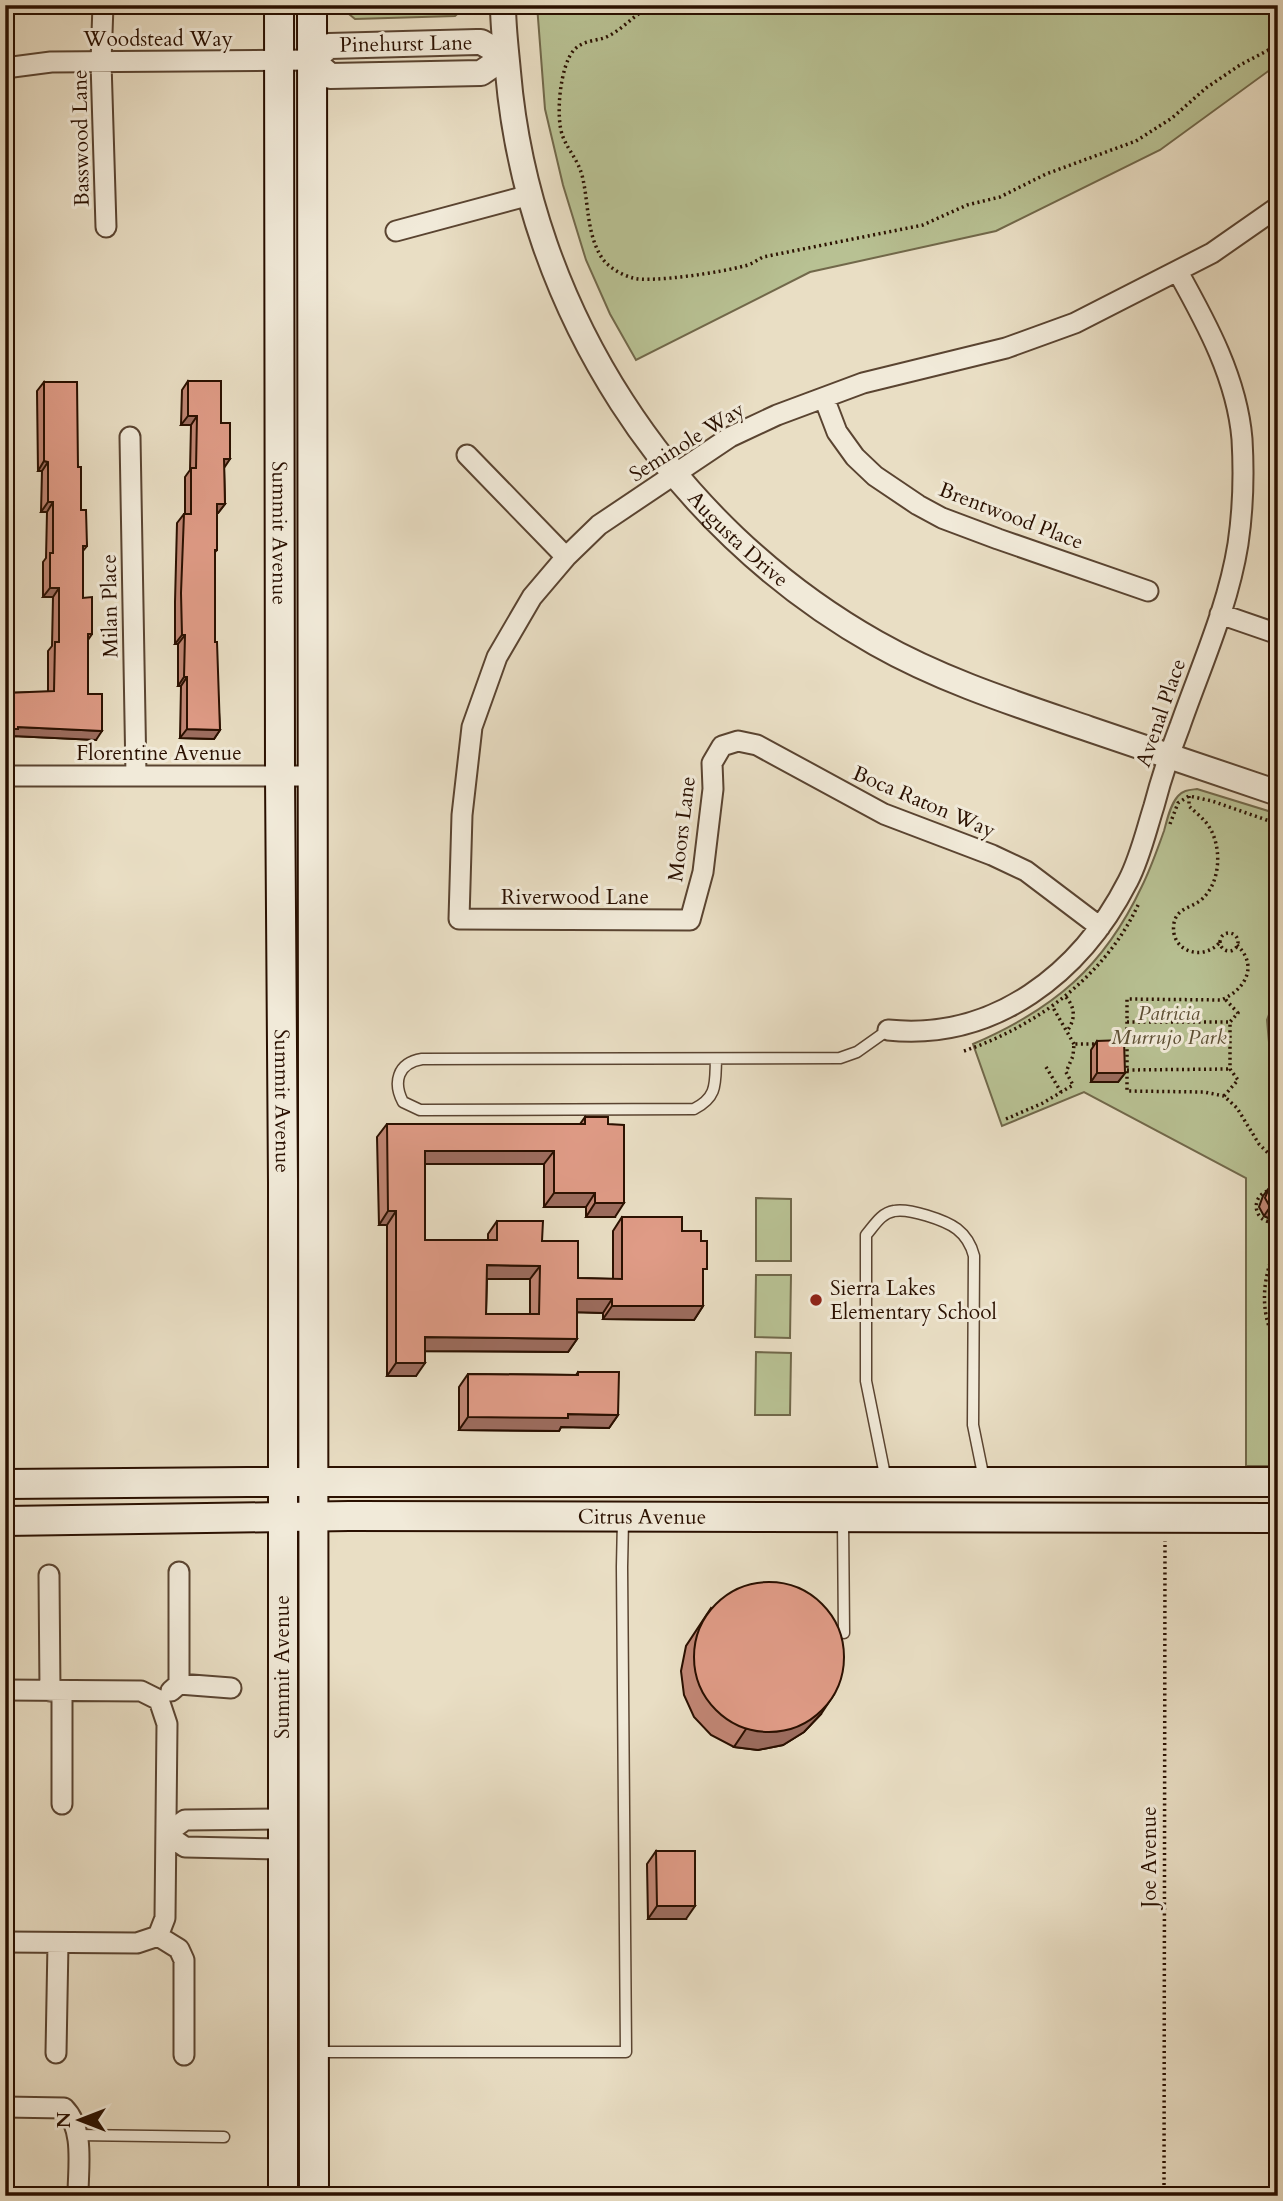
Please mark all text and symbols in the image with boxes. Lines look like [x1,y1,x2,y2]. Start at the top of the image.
street label: Woodstead Way [82,25,233,54]
street label: Pinehurst Lane [339,28,473,60]
street label: Basswood Lane [65,69,97,207]
street label: Seminole Way [624,395,750,489]
street label: Summit Avenue [265,461,294,605]
street label: Brentwood Place [935,475,1087,557]
street label: Augusta Drive [681,484,795,594]
street label: Milan Place [95,554,125,658]
street label: Avenal Place [1129,655,1193,771]
street label: Florentine Avenue [76,739,242,768]
street label: Boca Raton Way [848,759,1000,845]
street label: Moors Lane [661,775,703,883]
street label: Riverwood Lane [501,883,649,912]
park label: Patricia Murrujo Park [1111,999,1227,1052]
street label: Summit Avenue [267,1029,297,1173]
place label: Sierra Lakes Elementary School [830,1274,997,1327]
marker: Sierra Lakes Elementary School [808,1292,824,1308]
street label: Citrus Avenue [578,1502,706,1531]
street label: Summit Avenue [268,1595,297,1739]
street label: Joe Avenue [1135,1806,1164,1911]
north arrow [46,2086,116,2156]
text: N [51,2111,77,2128]

